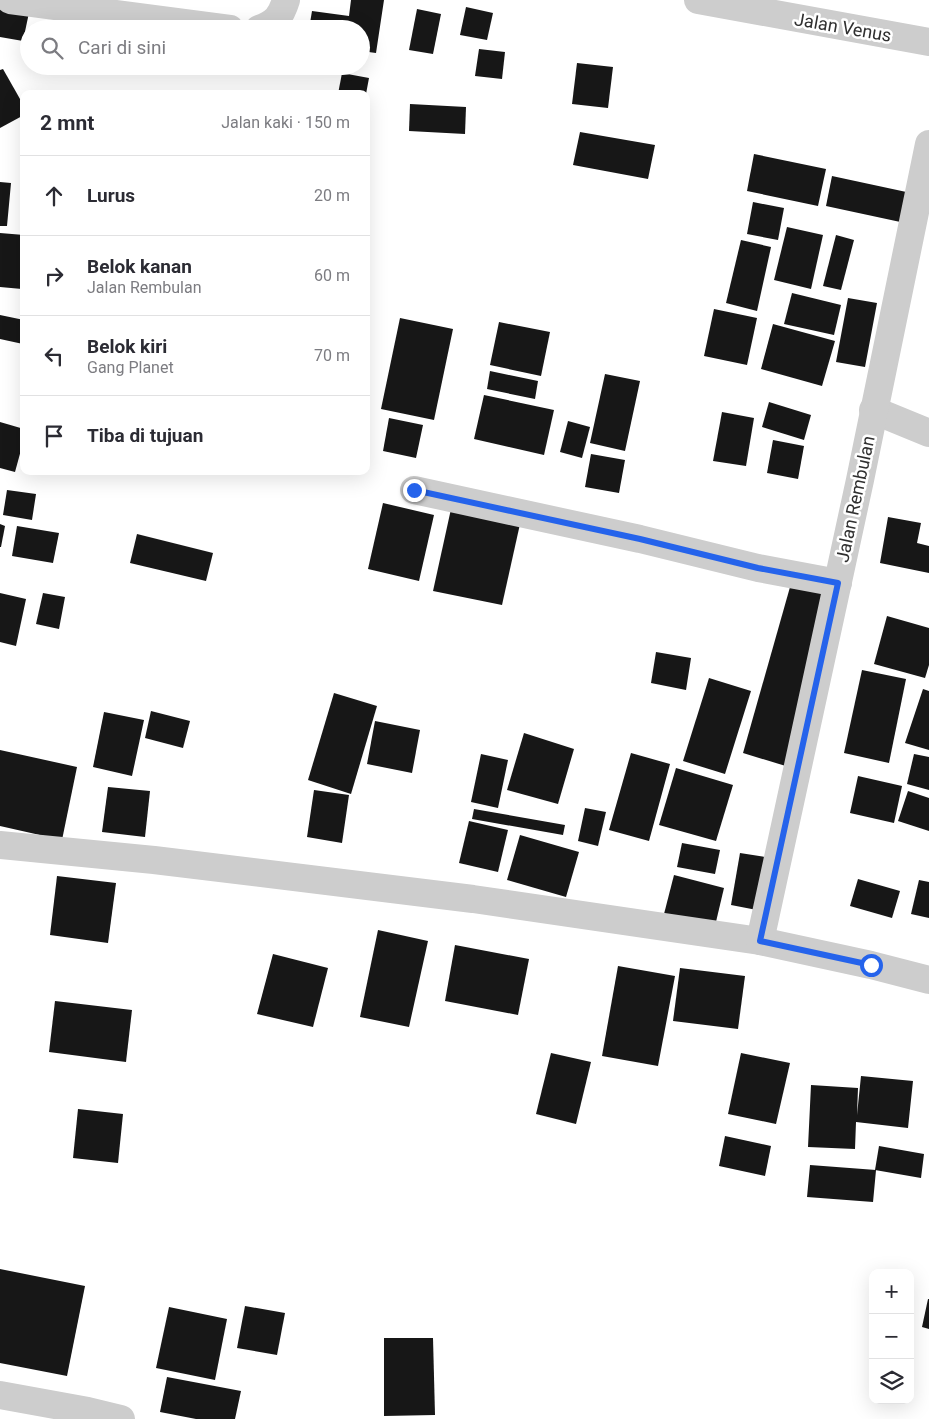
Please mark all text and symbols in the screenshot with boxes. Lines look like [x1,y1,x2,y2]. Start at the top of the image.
street label: Jalan Venus [793,8,893,46]
search box [20,20,370,75]
icon: search [38,34,66,62]
text: Cari di sini [78,36,166,59]
text: 2 mnt [40,111,94,135]
text: Jalan kaki · 150 m [221,113,350,132]
icon: ahead [40,182,68,210]
text: Lurus [87,184,135,207]
text: 20 m [314,186,350,205]
text: Belok kanan [87,255,192,278]
icon: right [40,262,68,290]
text: 60 m [314,266,350,285]
text: Jalan Rembulan [87,278,202,297]
text: Belok kiri [87,335,167,358]
icon: left [40,342,68,370]
text: 70 m [314,346,350,365]
text: Gang Planet [87,358,174,377]
icon: arrive [40,422,68,450]
text: Tiba di tujuan [87,424,203,447]
street label: Jalan Rembulan [831,434,879,564]
route end [403,479,426,502]
route start [860,954,883,977]
map controls [869,1269,914,1404]
button: + [869,1269,914,1314]
button: − [869,1314,914,1359]
button: layers [869,1359,914,1404]

